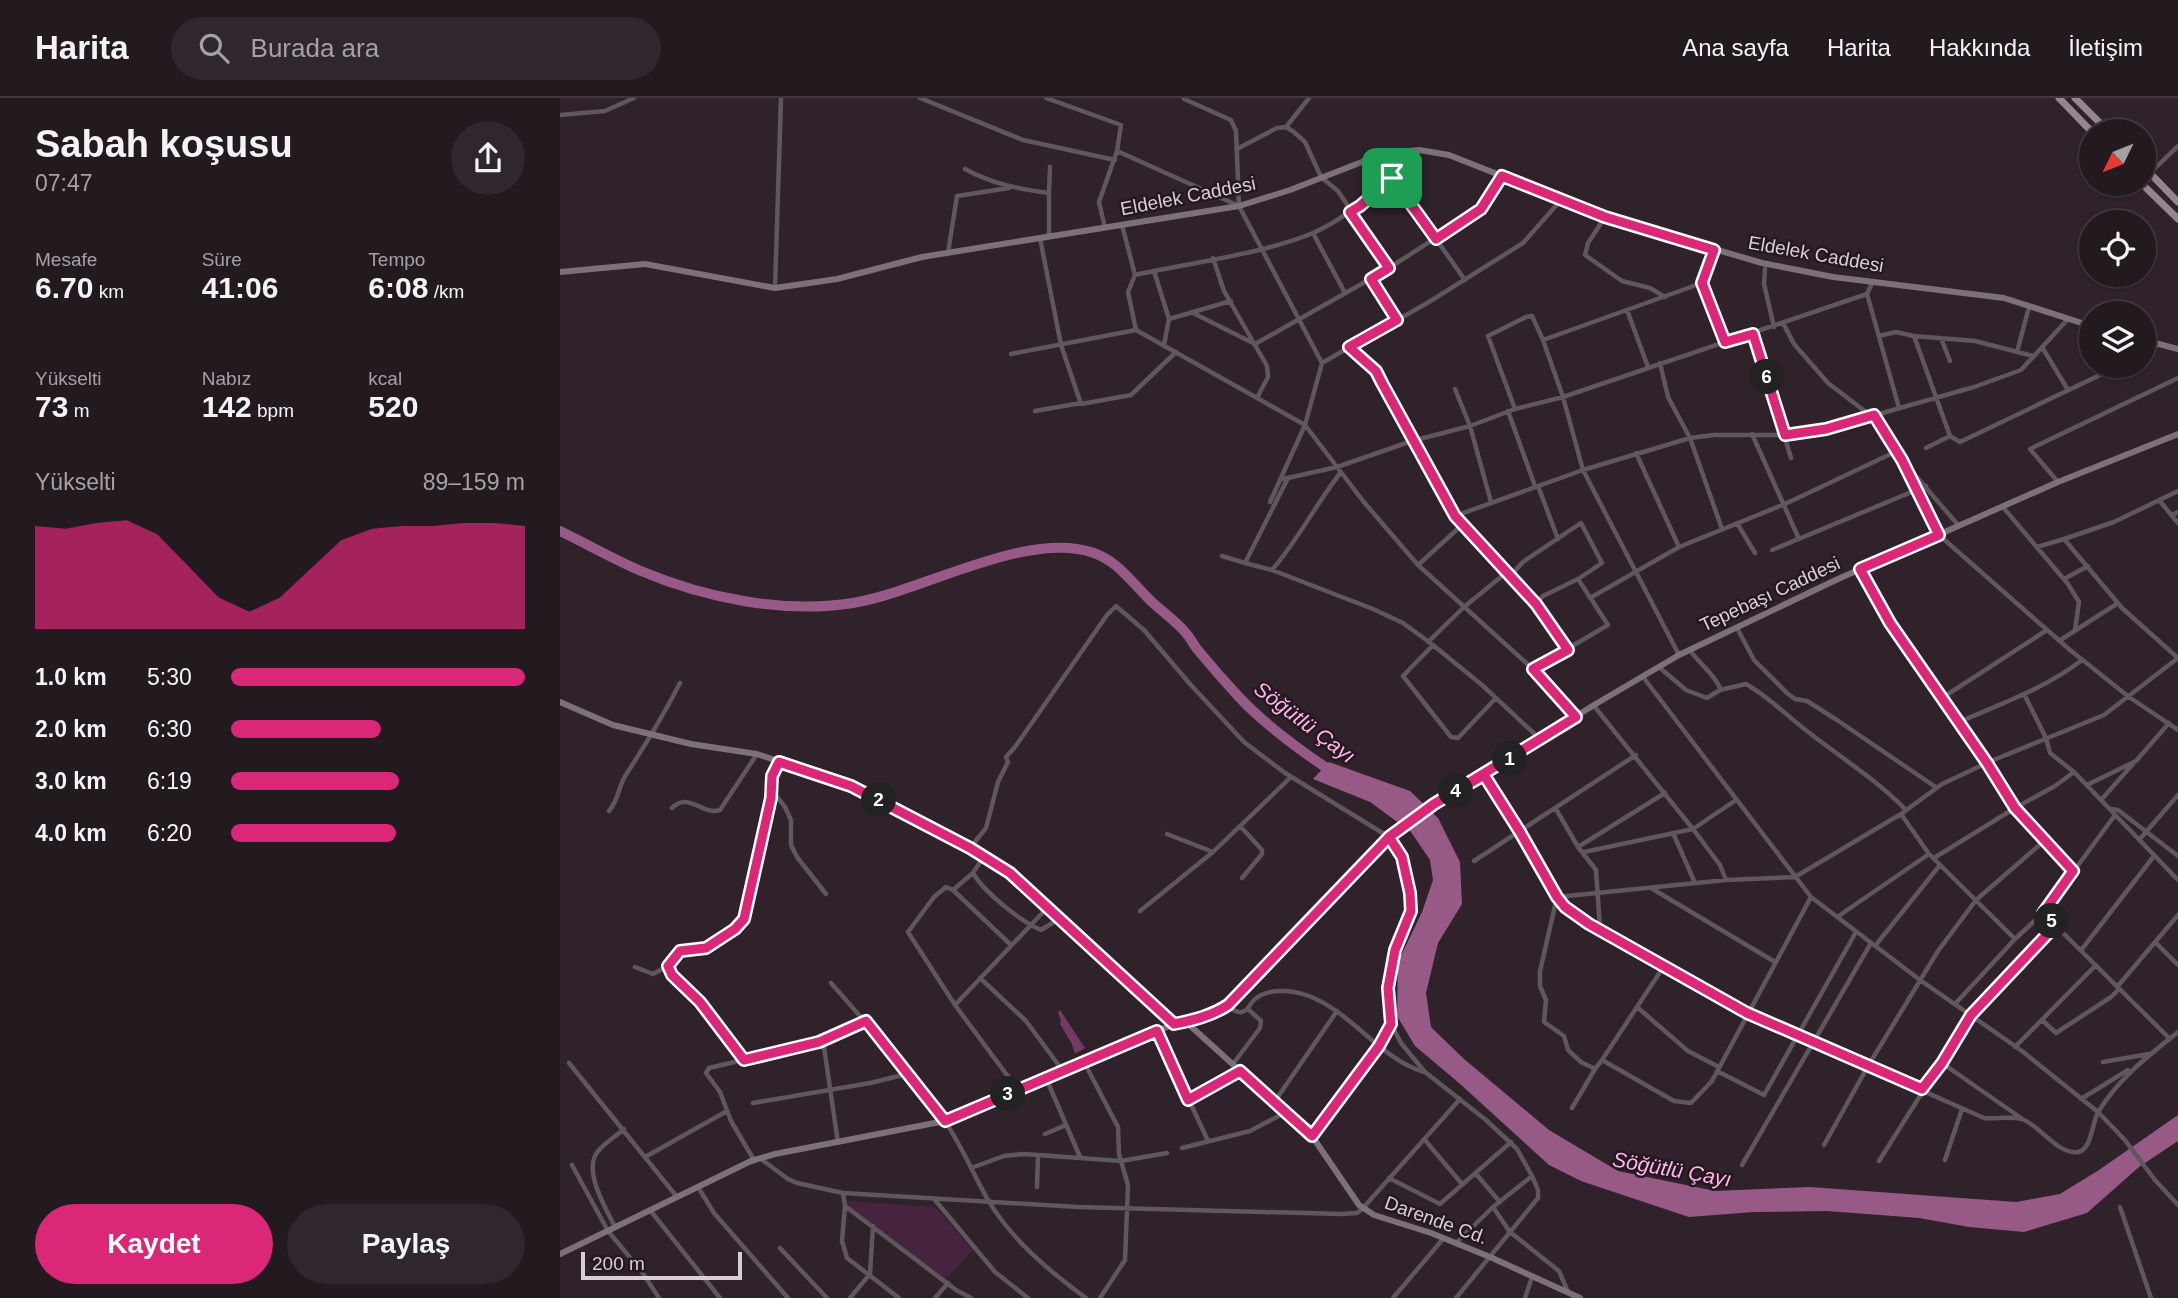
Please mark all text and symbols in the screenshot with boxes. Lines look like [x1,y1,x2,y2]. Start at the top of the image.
search box [171,17,661,80]
text: Harita [35,29,129,66]
icon: search [195,29,233,67]
text: Burada ara [251,33,379,63]
text: Ana sayfa [1682,34,1789,61]
text: Harita [1827,34,1891,61]
text: Hakkında [1929,34,2030,61]
text: İletişim [2068,34,2143,61]
north arrow [2079,119,2156,196]
map controls [2079,119,2156,378]
button: share [451,121,525,195]
text: Sabah koşusu [35,123,293,165]
pin [1362,148,1422,208]
icon: arrive [1373,159,1411,197]
text: 07:47 [35,170,93,196]
street label: Eldelek Caddesi [1119,173,1257,219]
button: locate [2079,210,2156,287]
street label: Eldelek Caddesi [1747,232,1885,276]
text: Mesafe [35,249,97,270]
text: Süre [202,249,242,270]
text: Tempo [368,249,425,270]
text: 6.70 [35,271,93,304]
text: 41:06 [202,271,278,304]
text: 6:08 [368,271,428,304]
text: km [93,281,124,302]
text: /km [428,281,464,302]
button: layers [2079,301,2156,378]
pin: 6 [1750,360,1784,394]
text: 6 [1761,366,1772,387]
text: Yükselti [35,368,102,389]
text: Nabız [202,368,251,389]
text: kcal [368,368,402,389]
text: 73 [35,390,68,423]
text: 142 [202,390,252,423]
text: 520 [368,390,418,423]
text: m [68,400,89,421]
text: bpm [252,400,294,421]
text: Yükselti [35,469,116,495]
text: 89–159 m [423,469,525,495]
street label: Tepebaşı Caddesi [1697,552,1843,636]
text: 1.0 km [35,664,107,690]
text: 5:30 [147,664,192,690]
water label: Söğütlü Çayı [1250,677,1360,767]
text: 2.0 km [35,716,107,742]
text: 6:30 [147,716,192,742]
pin: 1 [1492,742,1528,776]
text: 1 [1504,748,1515,769]
text: 3.0 km [35,768,107,794]
text: 6:19 [147,768,192,794]
pin: 4 [1438,774,1474,808]
text: 4 [1450,780,1461,801]
pin: 2 [862,782,896,818]
text: 2 [873,789,884,810]
text: 4.0 km [35,820,107,846]
text: 6:20 [147,820,192,846]
pin: 5 [2034,904,2070,938]
text: 5 [2046,910,2057,931]
pin: 3 [990,1076,1026,1112]
text: 3 [1002,1083,1013,1104]
water label: Söğütlü Çayı [1611,1147,1733,1191]
street label: Darende Cd. [1382,1192,1490,1248]
button: Kaydet [35,1204,273,1284]
button: Paylaş [287,1204,525,1284]
scale bar [581,1249,742,1281]
text: 200 m [592,1253,645,1274]

